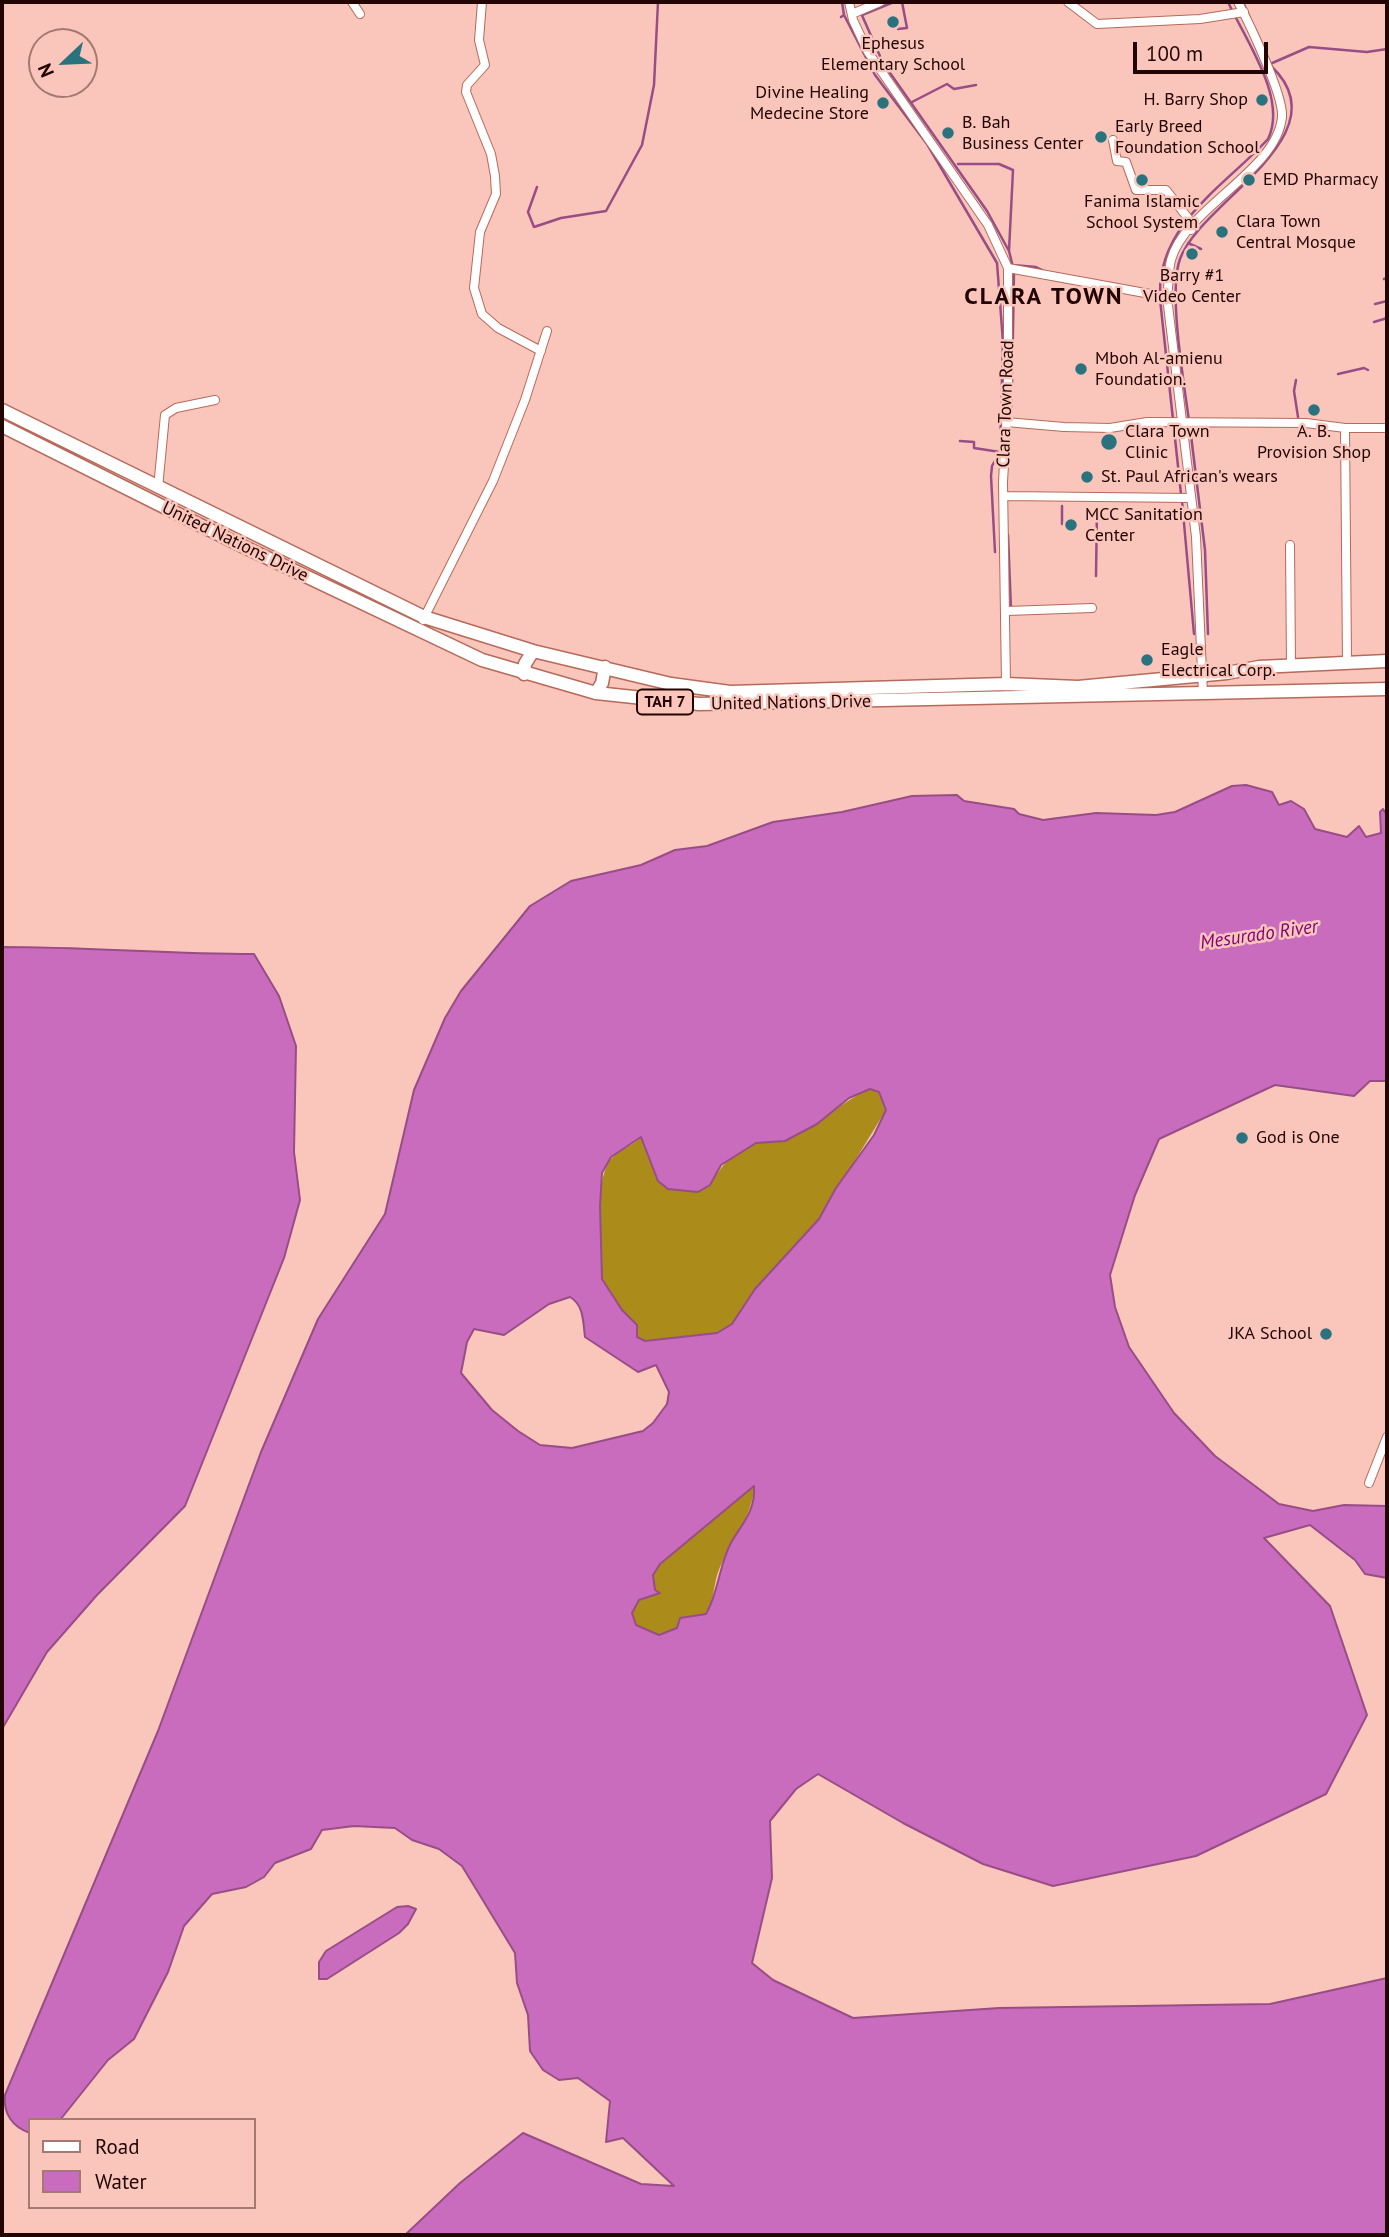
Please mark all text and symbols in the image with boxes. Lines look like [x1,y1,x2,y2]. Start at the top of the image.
marker: Ephesus Elementary School [885,14,901,30]
north arrow [28,28,98,98]
scale bar [1137,28,1272,72]
place label: Ephesus Elementary School [821,33,965,76]
text: 100 m [1146,40,1203,67]
text: N [32,60,59,81]
place label: Divine Healing Medecine Store [750,82,869,124]
place label: H. Barry Shop [1144,89,1248,111]
marker: H. Barry Shop [1254,92,1270,108]
marker: Divine Healing Medecine Store [875,95,891,111]
place label: B. Bah Business Center [962,112,1083,154]
place label: Early Breed Foundation School [1115,116,1259,158]
marker: B. Bah Business Center [940,125,956,141]
marker: Early Breed Foundation School [1093,129,1109,145]
place label: EMD Pharmacy [1263,169,1378,191]
marker: Fanima Islamic School System [1134,172,1150,188]
marker: EMD Pharmacy [1241,172,1257,188]
place label: Fanima Islamic School System [1084,191,1200,234]
place label: Clara Town Central Mosque [1236,211,1356,254]
marker: Clara Town Central Mosque [1214,224,1230,240]
marker: Barry #1 Video Center [1184,246,1200,262]
place label: Barry #1 Video Center [1143,265,1241,308]
district label: CLARA TOWN [966,283,1122,311]
street label: Clara Town Road [993,340,1019,468]
place label: Mboh Al-amienu Foundation. [1095,348,1223,390]
marker: Mboh Al-amienu Foundation. [1073,361,1089,377]
marker: A. B. Provision Shop [1306,402,1322,418]
place label: Clara Town Clinic [1125,421,1210,464]
place label: A. B. Provision Shop [1257,421,1371,464]
marker: Clara Town Clinic [1099,432,1119,452]
place label: St. Paul African's wears [1101,466,1278,488]
marker: St. Paul African's wears [1079,469,1095,485]
street label: United Nations Drive [158,497,312,587]
place label: MCC Sanitation Center [1085,504,1203,546]
marker: MCC Sanitation Center [1063,517,1079,533]
place label: Eagle Electrical Corp. [1161,639,1276,682]
marker: Eagle Electrical Corp. [1139,652,1155,668]
road number: TAH 7 [637,690,693,715]
street label: United Nations Drive [711,691,871,715]
water label: Mesurado River [1199,915,1319,955]
place label: God is One [1256,1127,1340,1149]
marker: God is One [1234,1130,1250,1146]
place label: JKA School [1229,1323,1312,1345]
marker: JKA School [1318,1326,1334,1342]
legend [28,2118,256,2209]
text: Road [95,2133,139,2160]
text: Water [95,2168,147,2195]

